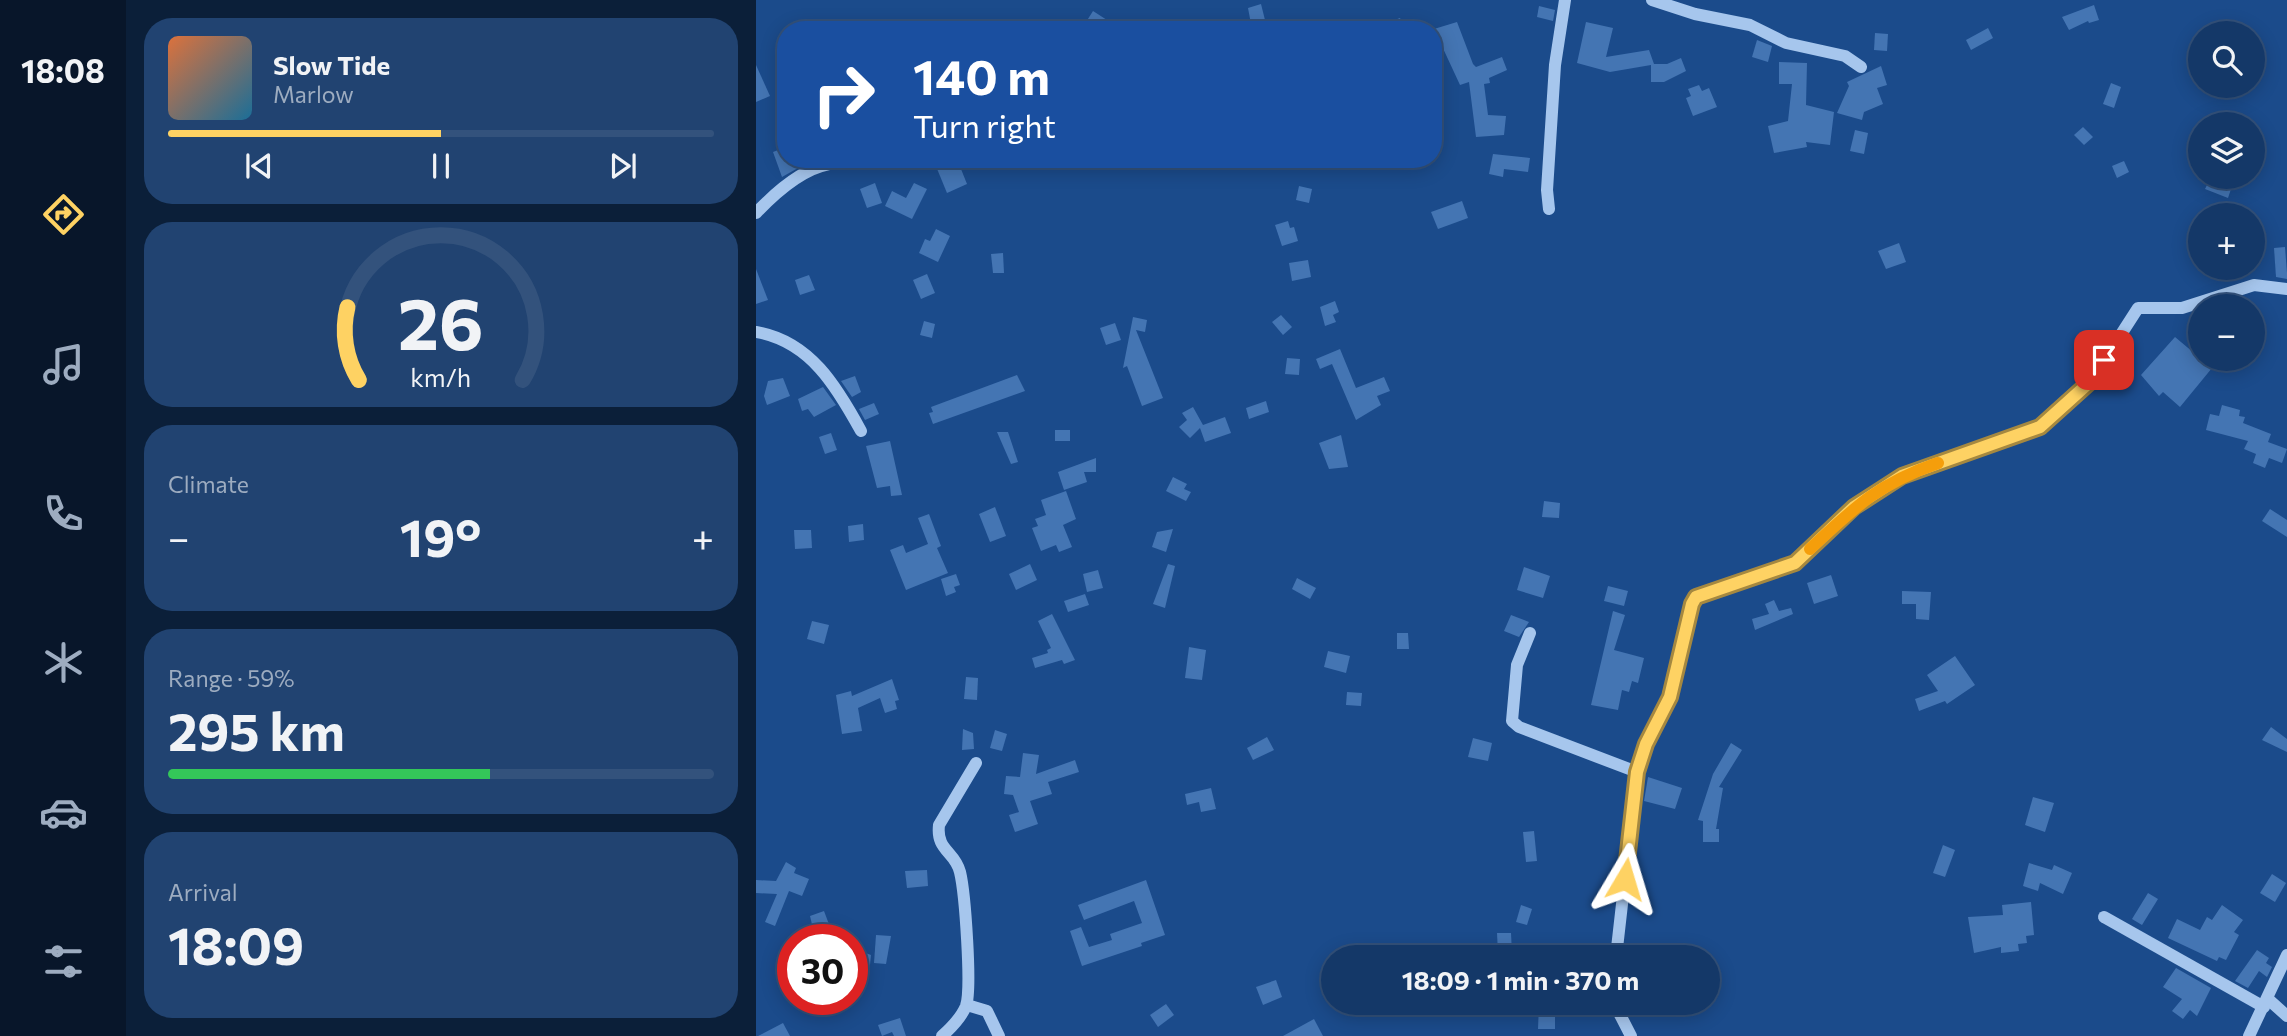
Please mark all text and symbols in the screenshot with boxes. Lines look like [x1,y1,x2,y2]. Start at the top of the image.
map controls [2188,21,2265,371]
button: search [2188,21,2265,98]
text: 140 m [913,45,1050,105]
text: Slow Tide [273,49,390,80]
icon: right [798,49,889,140]
text: 18:08 [21,50,105,90]
text: Marlow [273,80,354,108]
text: Turn right [913,105,1056,145]
button: layers [2188,112,2265,189]
icon: previous [240,147,278,185]
icon: pause [422,147,460,185]
icon: next [604,147,642,185]
icon: directions [39,190,88,239]
button: + [2188,203,2265,280]
text: 26 [398,277,484,366]
button: − [2188,294,2265,371]
pin [2074,330,2134,390]
icon: music [39,340,88,389]
icon: arrive [2085,341,2123,379]
text: km/h [411,362,471,392]
text: Climate [168,470,249,498]
icon: phone [39,489,88,538]
text: 19° [400,504,481,568]
text: − [168,513,190,560]
text: + [692,513,714,560]
icon: climate [39,638,88,687]
text: Range · 59% [168,664,295,692]
text: 295 km [168,698,345,762]
icon: car [39,788,88,837]
position arrow [1588,842,1662,916]
text: Arrival [168,878,238,906]
text: 18:09 [168,912,304,976]
speed limit sign: 30 [777,924,868,1015]
icon: filters [39,937,88,986]
text: 18:09 · 1 min · 370 m [1402,964,1639,995]

